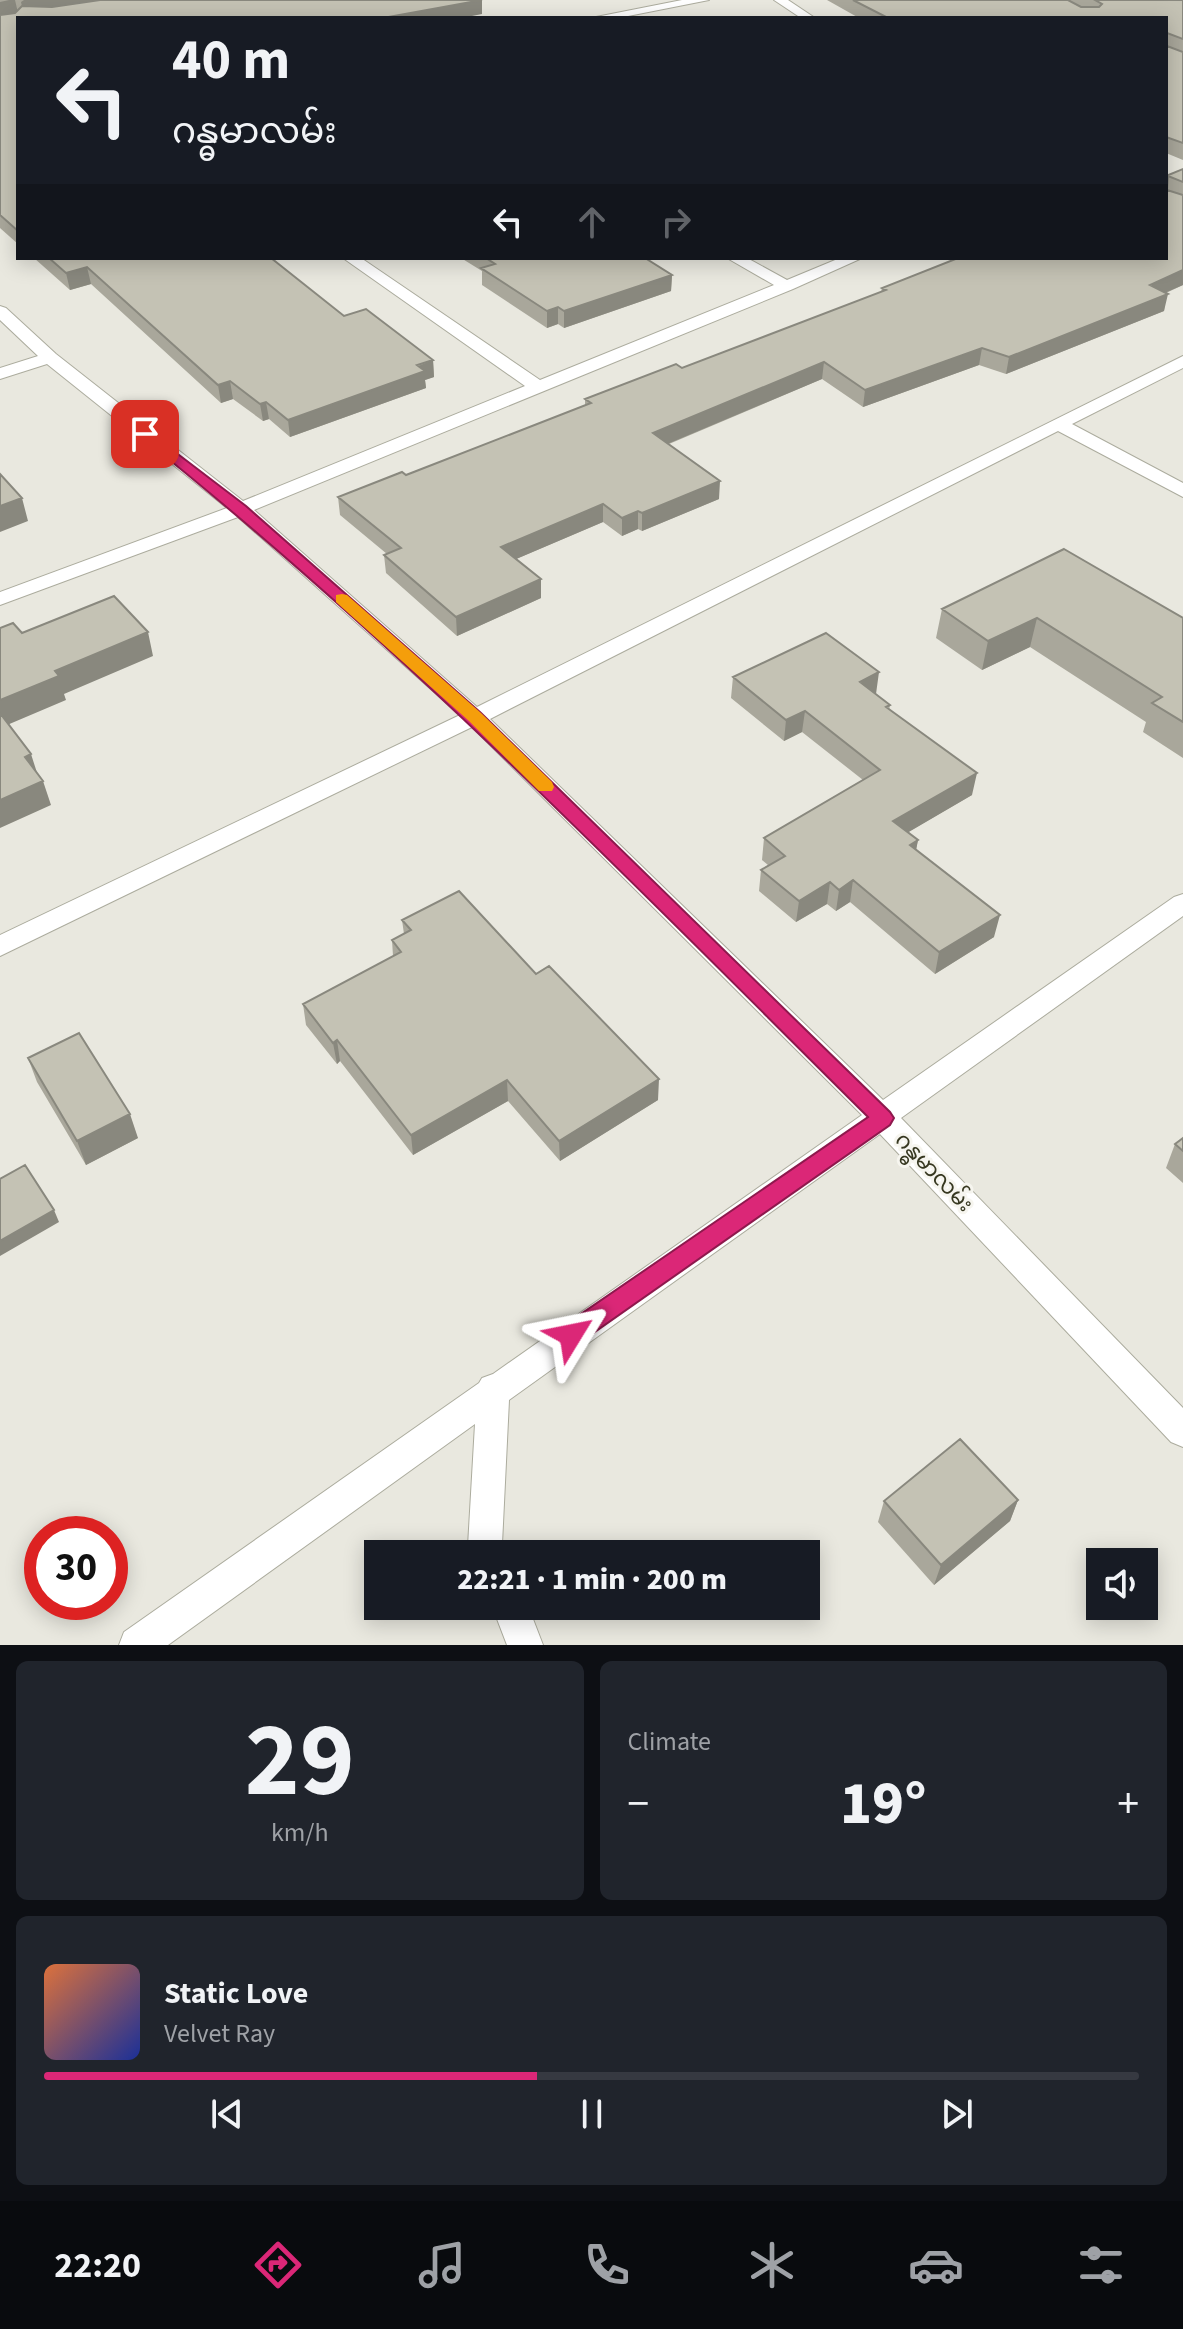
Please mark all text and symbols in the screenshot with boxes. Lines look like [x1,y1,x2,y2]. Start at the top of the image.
text: 40 m [172,21,290,100]
icon: left [40,48,144,152]
text: ဂန္ဓမာလမ်း [172,106,337,157]
icon: left [486,200,530,244]
icon: ahead [570,200,614,244]
icon: right [654,200,698,244]
pin [111,400,179,468]
icon: arrive [123,412,167,456]
street label: ဂန္ဓမာလမ်း [886,1125,980,1220]
position arrow [529,1293,613,1377]
speed limit sign: 30 [24,1516,128,1620]
map controls [1086,1548,1158,1620]
button: sound [1086,1548,1158,1620]
text: 22:21 · 1 min · 200 m [457,1558,727,1601]
text: 29 [245,1688,355,1836]
text: Climate [628,1723,711,1760]
text: 19° [840,1762,926,1847]
text: − [628,1773,649,1836]
text: + [1117,1773,1139,1836]
text: km/h [271,1814,329,1851]
text: Static Love [164,1972,308,2015]
text: Velvet Ray [164,2015,275,2052]
icon: previous [205,2092,249,2136]
icon: pause [570,2092,614,2136]
icon: next [935,2092,979,2136]
icon: directions [250,2237,306,2293]
icon: music [414,2237,470,2293]
icon: phone [579,2237,635,2293]
icon: climate [744,2237,800,2293]
icon: car [908,2237,964,2293]
icon: filters [1073,2237,1129,2293]
text: 22:20 [54,2240,141,2291]

